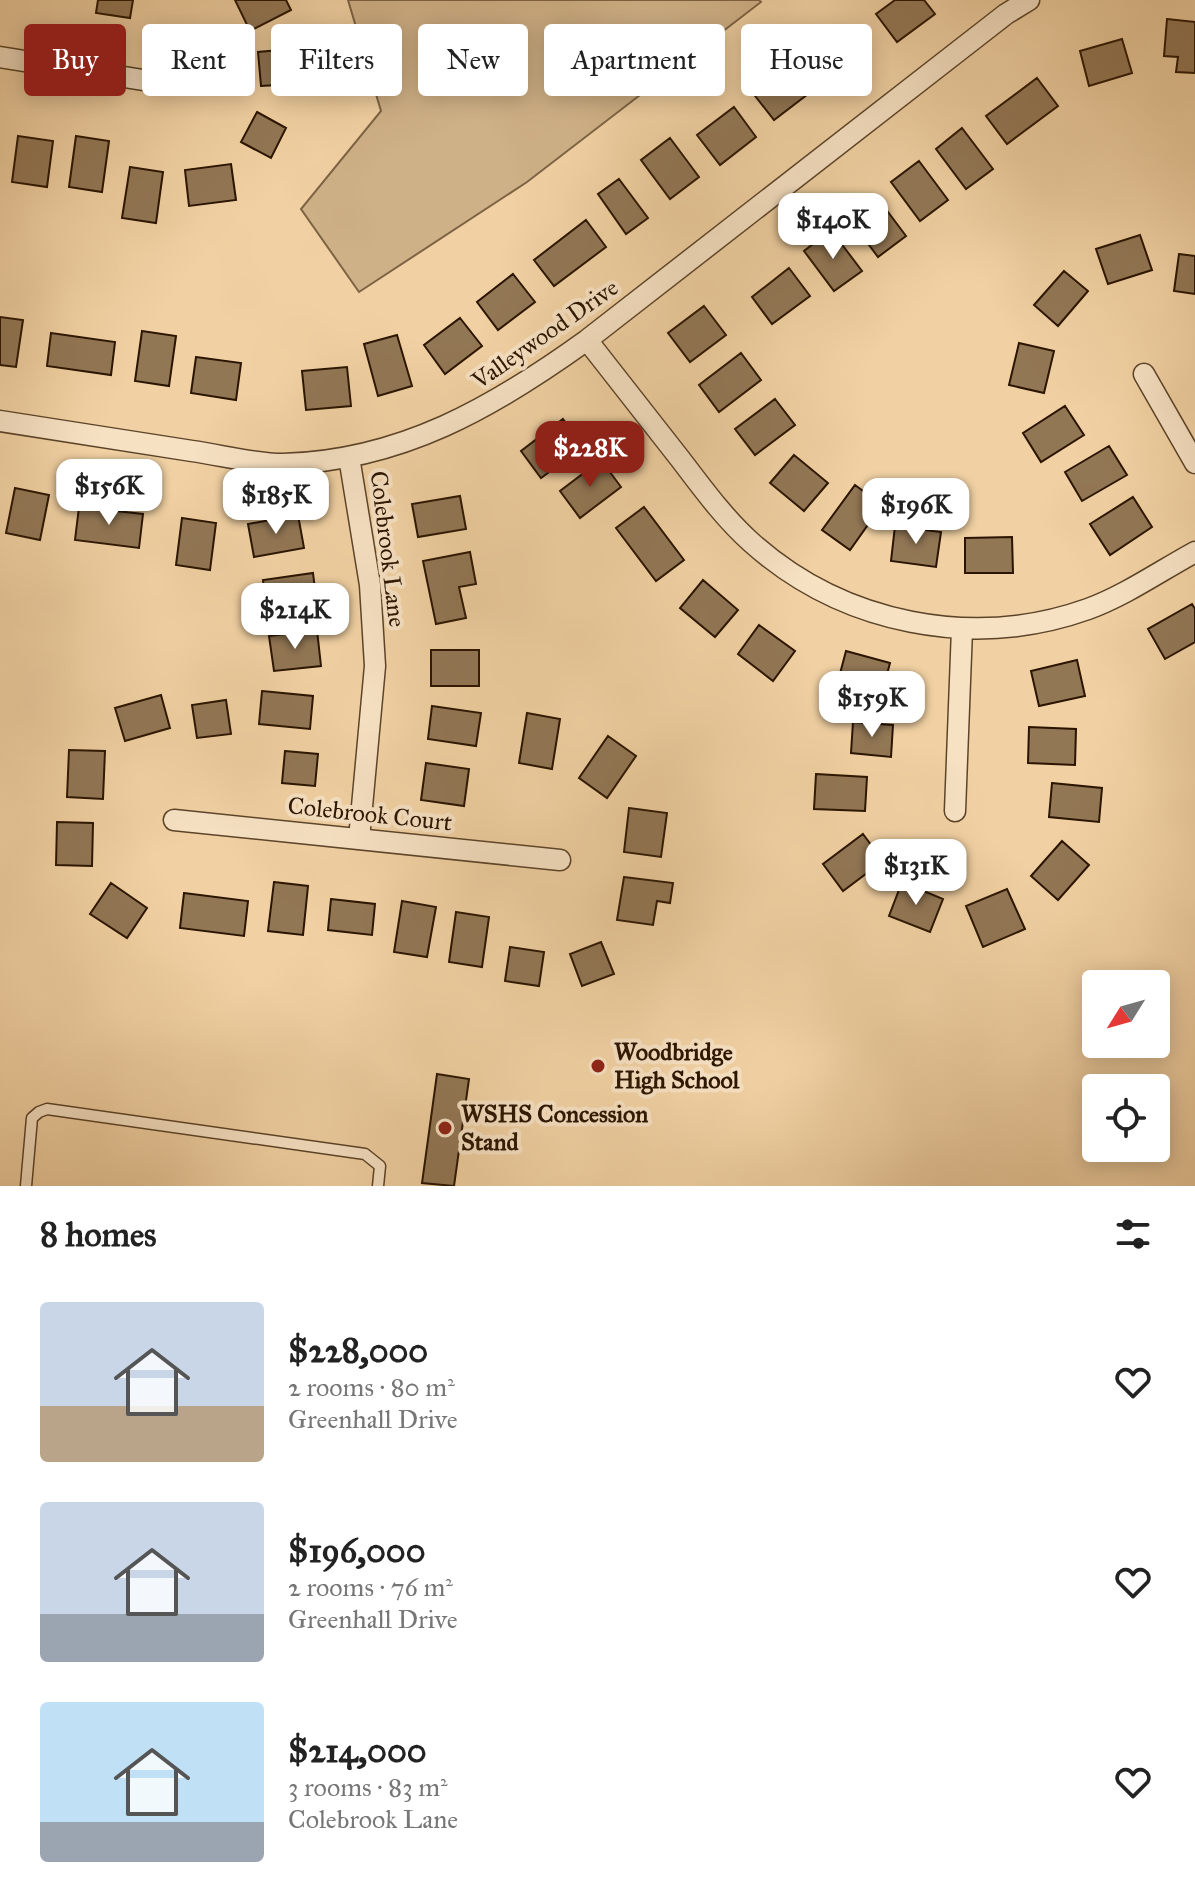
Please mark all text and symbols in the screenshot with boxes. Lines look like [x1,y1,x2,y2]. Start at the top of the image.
chip: Buy [24,24,126,96]
chip: Rent [142,24,255,96]
chip: Filters [271,24,402,96]
chip: New [418,24,528,96]
chip: Apartment [544,24,725,96]
chip: House [741,24,872,96]
pin: $140K [777,193,889,261]
text: $140K [796,203,870,235]
street label: Valleywood Drive [465,272,624,396]
pin: $228K [534,421,646,489]
text: $228K [553,431,627,463]
pin: $156K [53,459,165,527]
pin: $185K [220,468,332,536]
text: $156K [74,469,144,501]
street label: Colebrook Lane [364,469,412,629]
text: $185K [241,478,311,510]
pin: $196K [860,478,972,546]
text: $196K [880,488,952,520]
pin: $214K [239,583,351,651]
text: $214K [259,593,331,625]
pin: $159K [816,671,928,739]
text: $159K [837,681,907,713]
street label: Colebrook Court [286,790,454,838]
pin: $131K [860,839,972,907]
text: $131K [884,849,949,881]
north arrow [1082,970,1170,1058]
map controls [1082,970,1170,1162]
place label: Woodbridge High School [614,1037,740,1095]
marker: Woodbridge High School [589,1057,607,1075]
button: locate [1082,1074,1170,1162]
place label: WSHS Concession Stand [461,1099,648,1157]
marker: WSHS Concession Stand [436,1119,454,1137]
icon: filters [1111,1212,1155,1256]
text: 8 homes [40,1214,156,1255]
text: $228,000 [288,1330,428,1371]
icon: home [104,1334,200,1430]
icon: heart [1111,1360,1155,1404]
text: 2 rooms · 80 m² [288,1371,455,1403]
text: Greenhall Drive [288,1403,458,1435]
text: $196,000 [288,1530,425,1571]
icon: home [104,1534,200,1630]
icon: heart [1111,1560,1155,1604]
text: 2 rooms · 76 m² [288,1571,453,1603]
text: Greenhall Drive [288,1603,458,1635]
text: $214,000 [288,1730,426,1771]
icon: home [104,1734,200,1830]
icon: heart [1111,1760,1155,1804]
text: 3 rooms · 83 m² [288,1771,448,1803]
text: Colebrook Lane [288,1803,458,1835]

